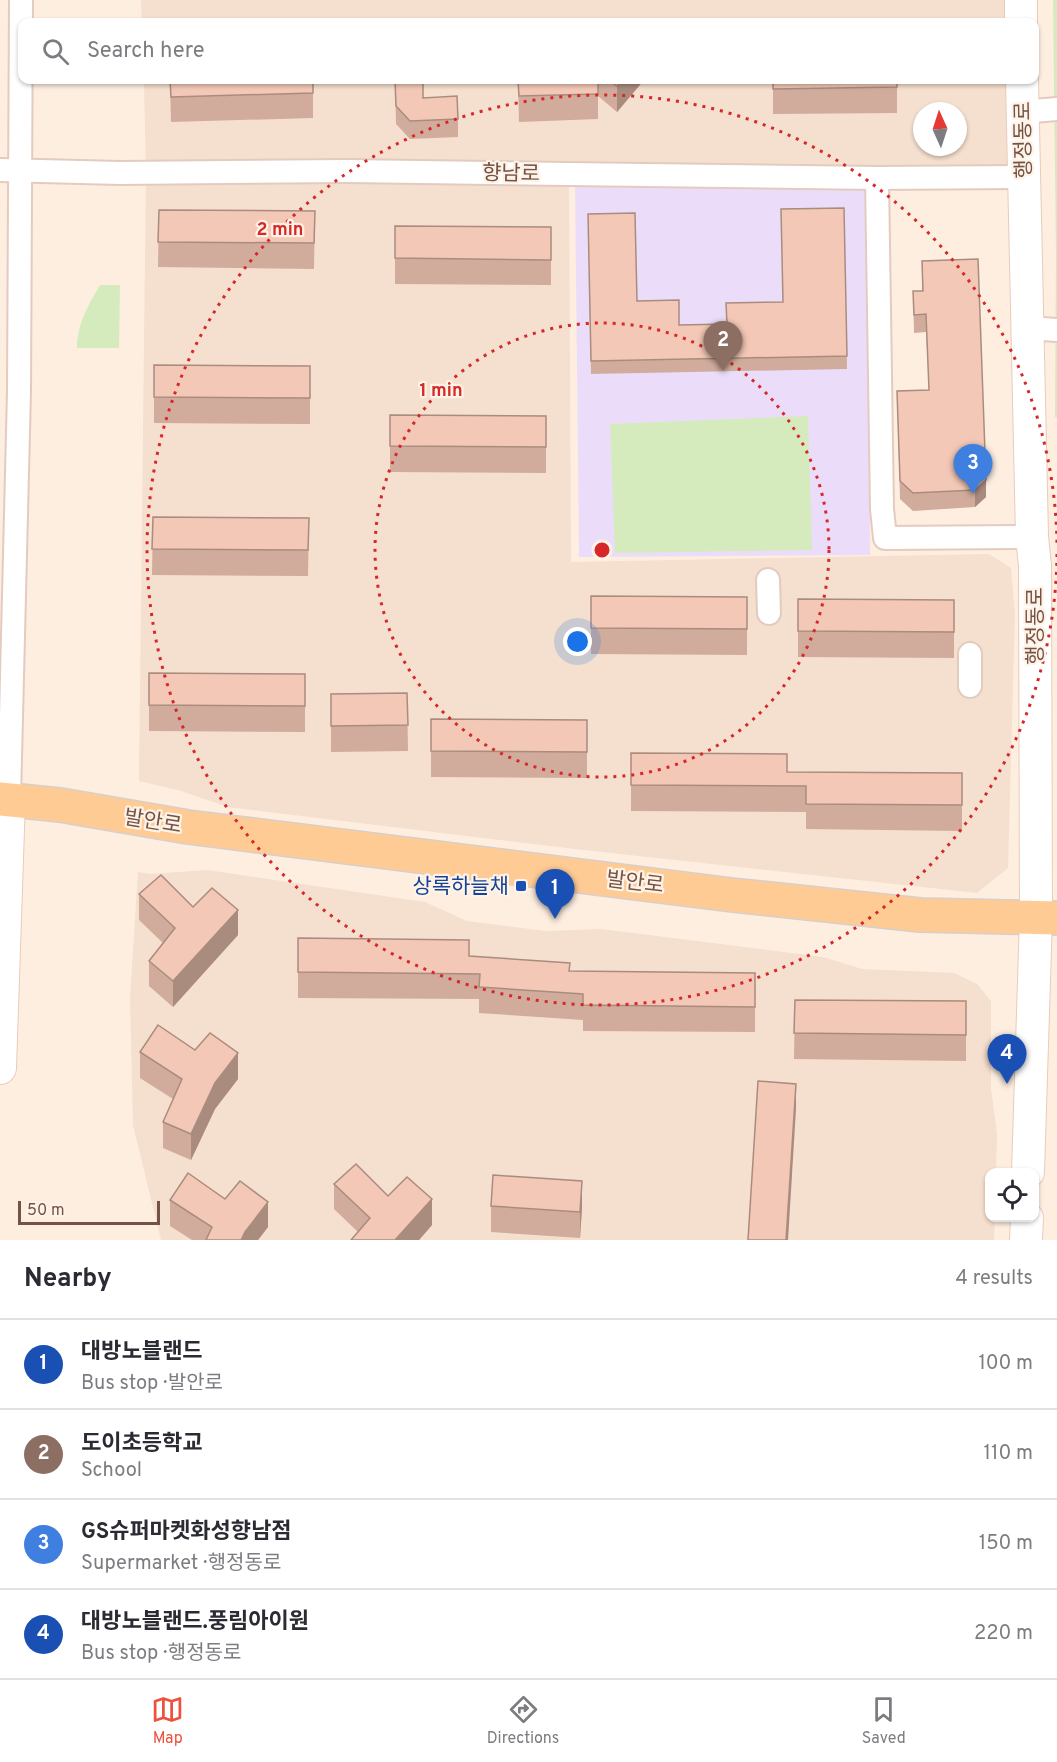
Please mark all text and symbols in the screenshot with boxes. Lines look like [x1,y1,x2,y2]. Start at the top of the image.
search box [18,18,1039,84]
icon: search [39,35,72,68]
text: Search here [87,38,205,65]
street label: 행정동로 [1010,101,1039,179]
north arrow [913,102,967,156]
street label: 향남로 [482,160,540,189]
text: 2 min [256,219,304,242]
pin: 2 [704,322,742,371]
text: 1 min [419,380,463,403]
pin: 3 [954,444,992,494]
centre of rings [592,540,612,560]
street label: 행정동로 [1023,587,1050,665]
your location [563,627,592,656]
street label: 발안로 [122,805,184,840]
street label: 발안로 [604,867,665,900]
pin: 1 [536,870,574,919]
place label: 상록하늘채 [412,874,509,901]
marker: 상록하늘채 [514,879,528,893]
pin: 4 [988,1034,1026,1084]
map controls [985,1168,1039,1222]
button: locate [985,1168,1039,1222]
scale bar [18,1198,160,1226]
text: 50 m [27,1201,65,1221]
text: Nearby [24,1263,112,1296]
text: 4 results [956,1266,1033,1292]
text: 대방노블랜드 [81,1339,202,1366]
text: 1 [40,1351,48,1377]
text: 100 m [978,1351,1033,1377]
text: Bus stop · 발안로 [81,1371,223,1397]
text: 도이초등학교 [81,1431,202,1458]
text: 2 [37,1441,50,1467]
text: 110 m [984,1441,1033,1467]
text: School [81,1458,142,1484]
text: GS슈퍼마켓화성향남점 [81,1519,291,1546]
text: 3 [38,1531,50,1557]
text: 150 m [979,1531,1033,1557]
text: Supermarket · 행정동로 [81,1551,281,1577]
text: 대방노블랜드.풍림아이원 [81,1609,309,1636]
text: 4 [37,1621,50,1647]
text: 220 m [974,1621,1033,1647]
text: Bus stop · 행정동로 [81,1641,241,1667]
tab: Map [151,1693,184,1749]
tab: Directions [487,1693,559,1749]
tab: Saved [862,1693,906,1749]

